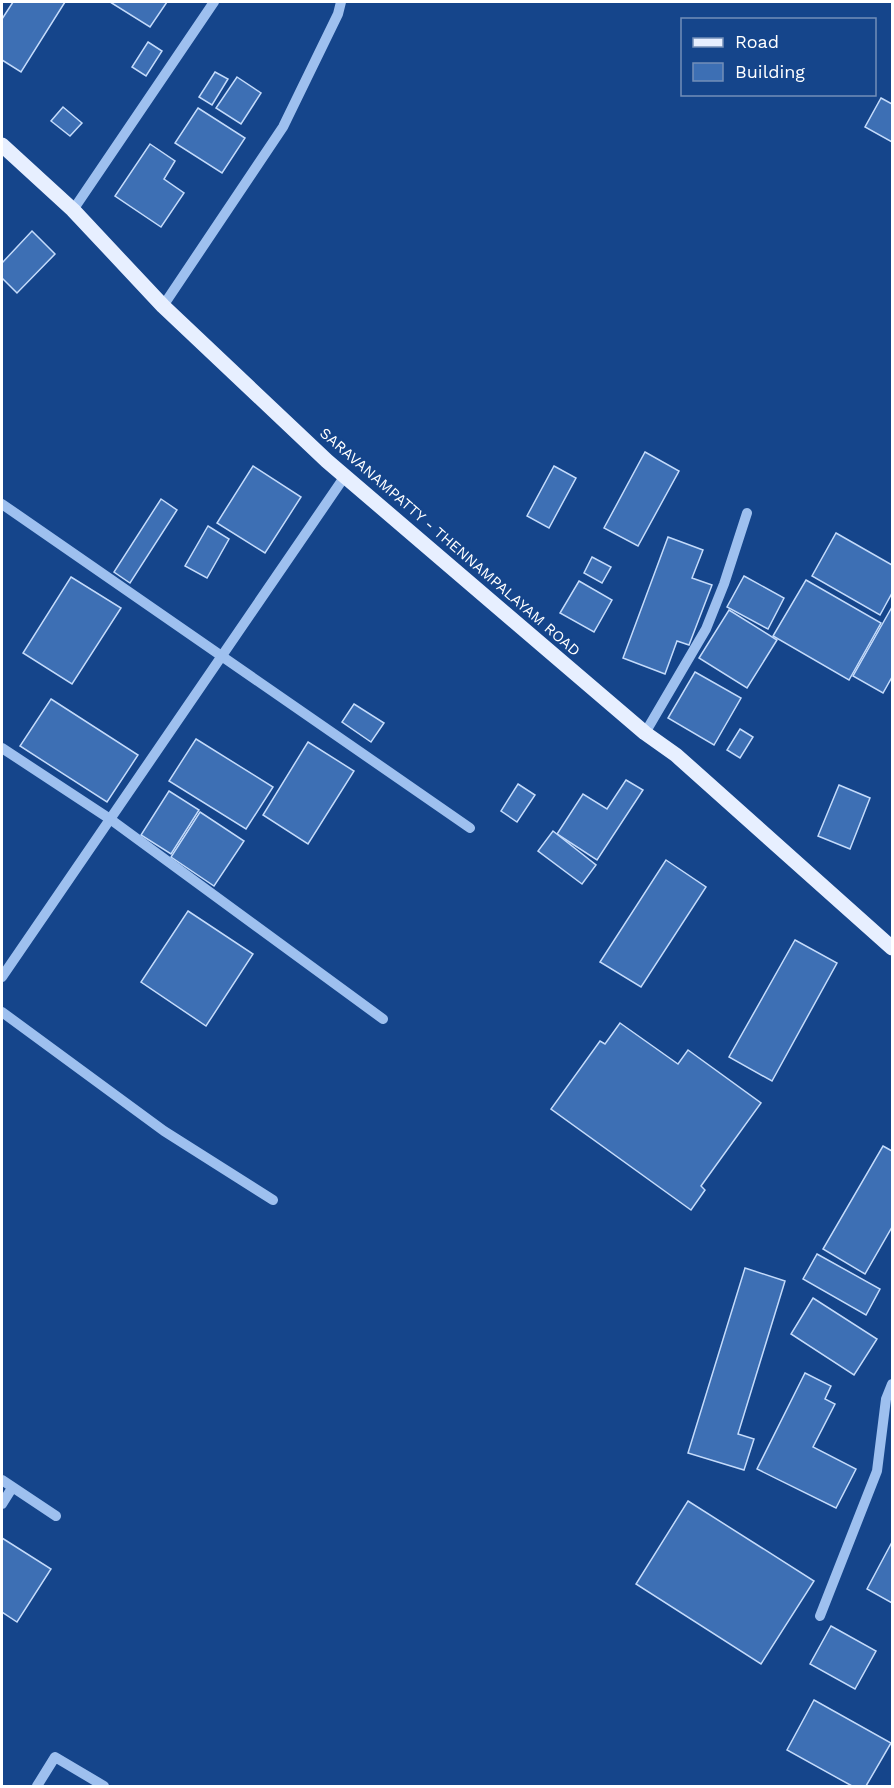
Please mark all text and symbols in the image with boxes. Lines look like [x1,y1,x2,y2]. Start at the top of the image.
legend [681,18,876,96]
text: Road [735,31,779,52]
text: Building [735,61,805,82]
street label: SARAVANAMPATTY - THENNAMPALAYAM ROAD [316,424,584,660]

